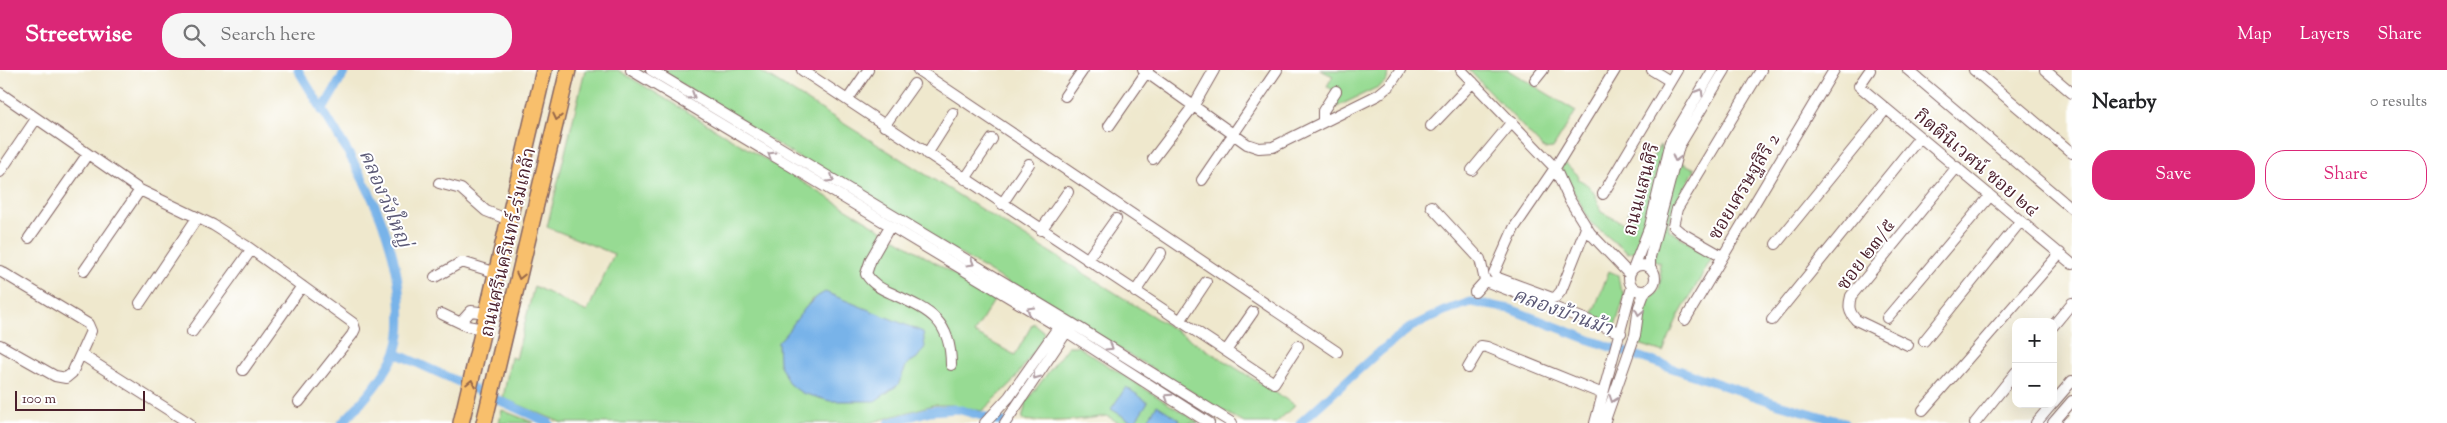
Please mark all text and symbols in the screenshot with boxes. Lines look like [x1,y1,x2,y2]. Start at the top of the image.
search box [162,13,512,58]
text: Streetwise [25,18,132,52]
icon: search [180,21,208,49]
text: Search here [220,22,316,49]
text: Map [2237,22,2272,48]
text: Layers [2300,22,2350,48]
text: Share [2378,22,2422,48]
text: Nearby [2092,88,2157,118]
one-way arrow [687,89,696,99]
one-way arrow [1693,89,1703,98]
text: 0 results [2370,91,2427,114]
street label: กิตตินิเวศน์ ซอย ๒๔ [1907,104,2044,224]
one-way arrow [552,113,563,122]
street label: ซอยเศรษฐสิริ 2 [1703,129,1788,246]
street label: ถนนแสนศิริ [1617,140,1668,239]
water label: คลองวังใหญ่ [350,145,420,255]
street label: ถนนศรีนครินทร์-ร่มเกล้า [474,145,544,340]
button: Save [2092,150,2255,200]
button: Share [2265,150,2427,200]
one-way arrow [768,151,777,161]
one-way arrow [1671,153,1681,162]
one-way arrow [826,173,835,183]
street label: ซอย ๒๓/๕ [1831,214,1903,297]
one-way arrow [965,257,974,267]
one-way arrow [515,271,526,280]
water label: คลองบ้านม้า [1508,282,1617,345]
one-way arrow [1027,307,1036,317]
one-way arrow [1634,308,1644,317]
map controls [2012,318,2057,408]
button: + [2012,318,2057,363]
one-way arrow [1104,341,1113,351]
button: − [2012,363,2057,408]
one-way arrow [1033,370,1042,380]
one-way arrow [465,379,476,388]
scale bar [15,388,145,411]
text: 100 m [22,390,56,410]
one-way arrow [1164,393,1173,403]
one-way arrow [1608,394,1618,403]

